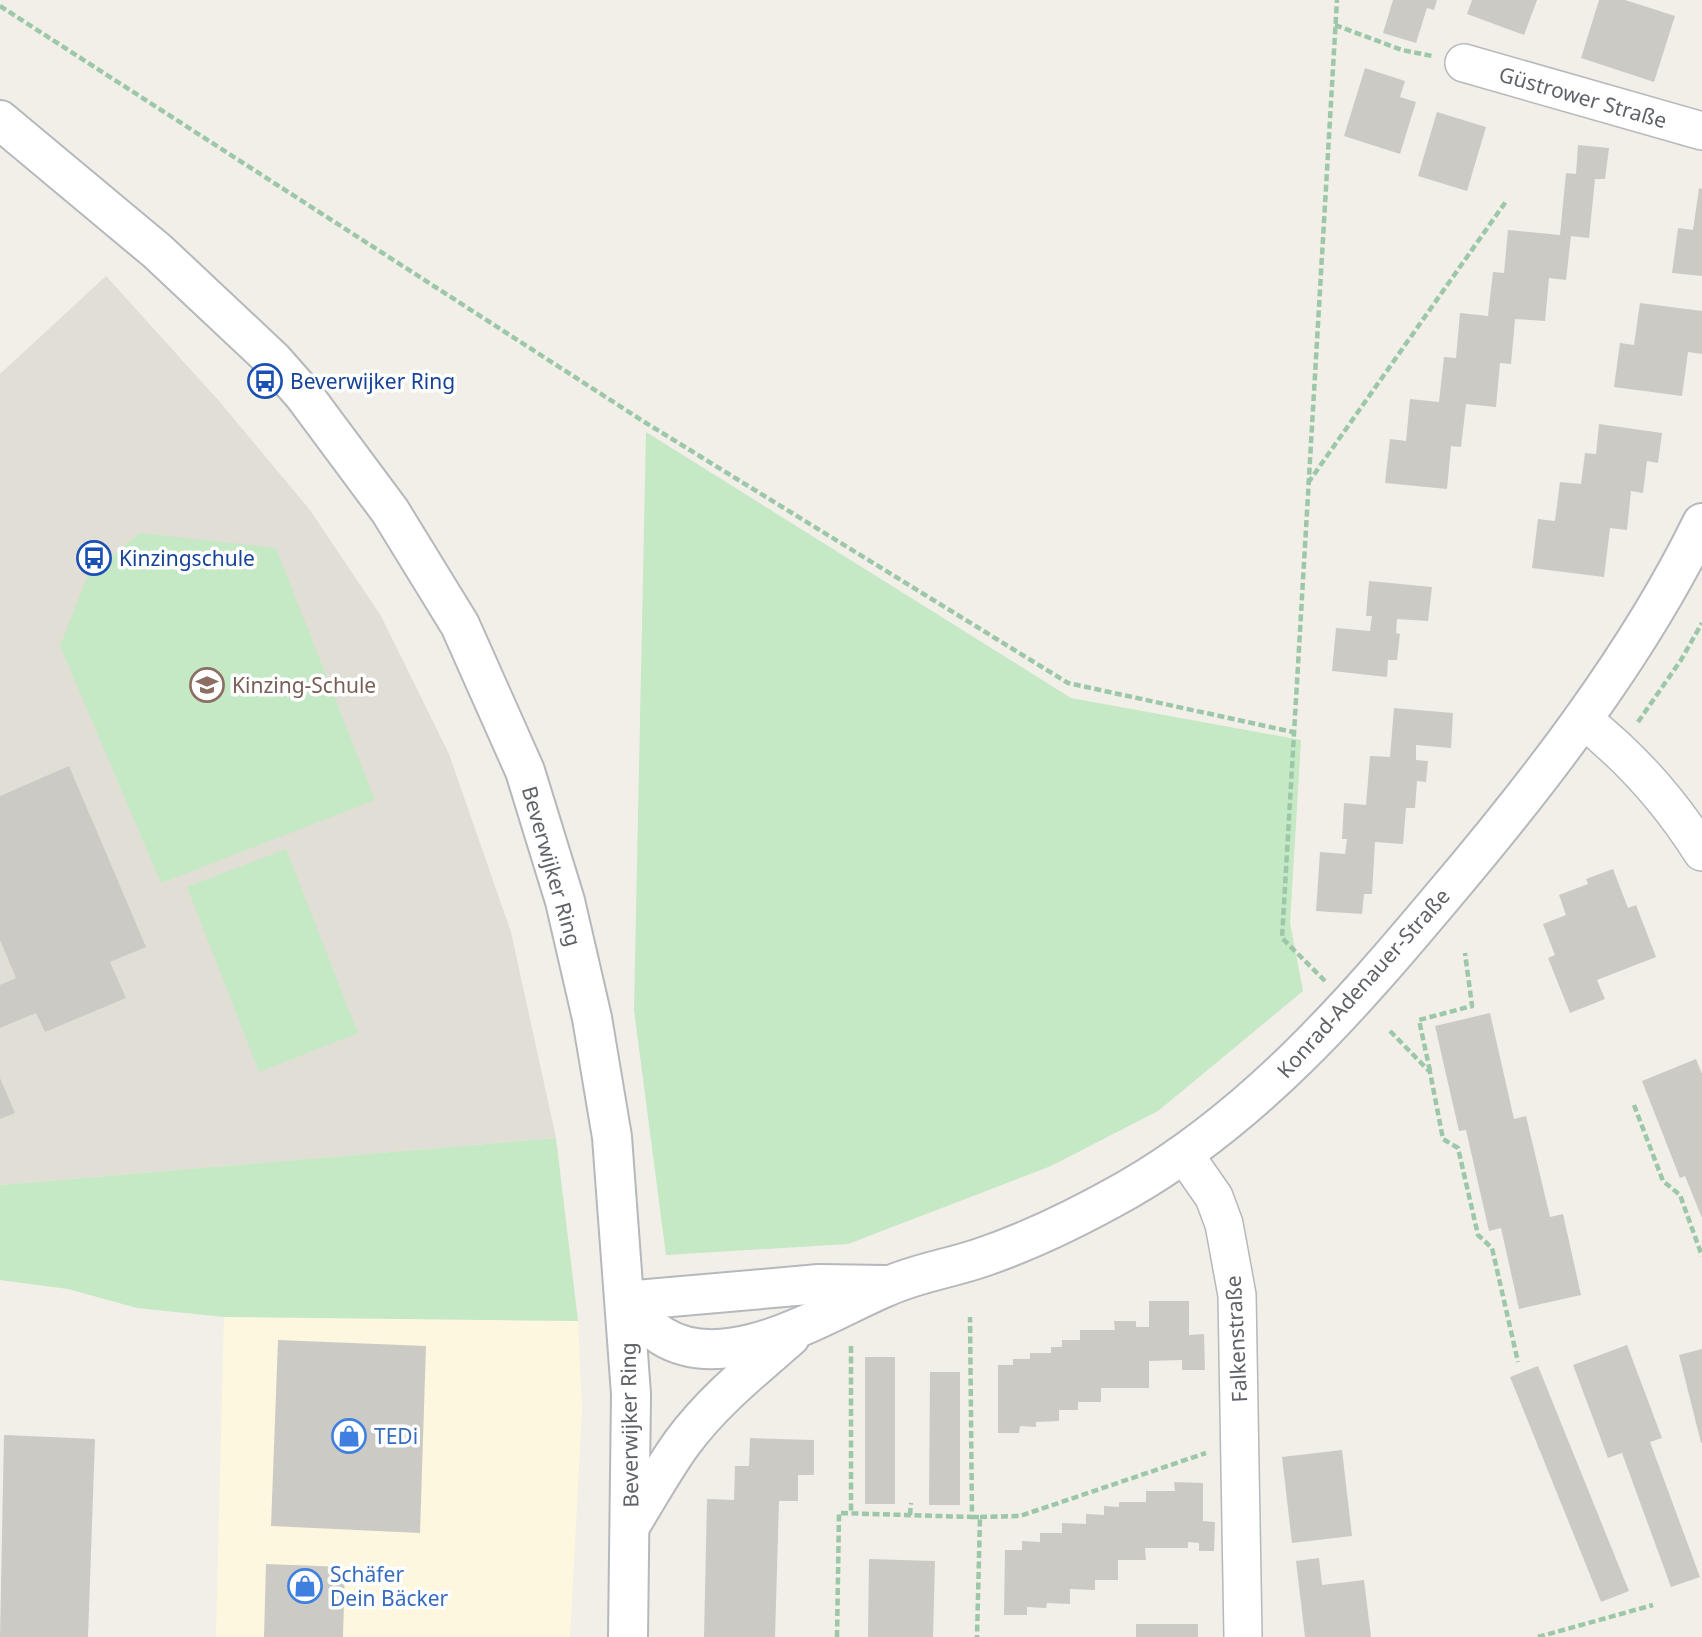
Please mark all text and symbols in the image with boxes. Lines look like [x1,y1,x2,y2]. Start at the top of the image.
street label: Güstrower Straße [1496,60,1670,134]
bus stop icon: Beverwijker Ring [246,362,284,400]
place label: Beverwijker Ring [290,367,455,395]
bus stop icon: Kinzingschule [75,539,113,577]
place label: Kinzingschule [119,544,255,572]
school or university icon: Kinzing-Schule [188,666,226,704]
place label: Kinzing-Schule [232,671,376,699]
street label: Beverwijker Ring [516,783,588,949]
street label: Konrad-Adenauer-Straße [1270,882,1456,1084]
street label: Falkenstraße [1219,1275,1253,1403]
street label: Beverwijker Ring [614,1342,644,1508]
shop icon: TEDi [330,1417,368,1455]
place label: TEDi [374,1422,418,1450]
place label: Schäfer Dein Bäcker [330,1560,449,1612]
shop icon: Schäfer Dein Bäcker [286,1567,324,1605]

